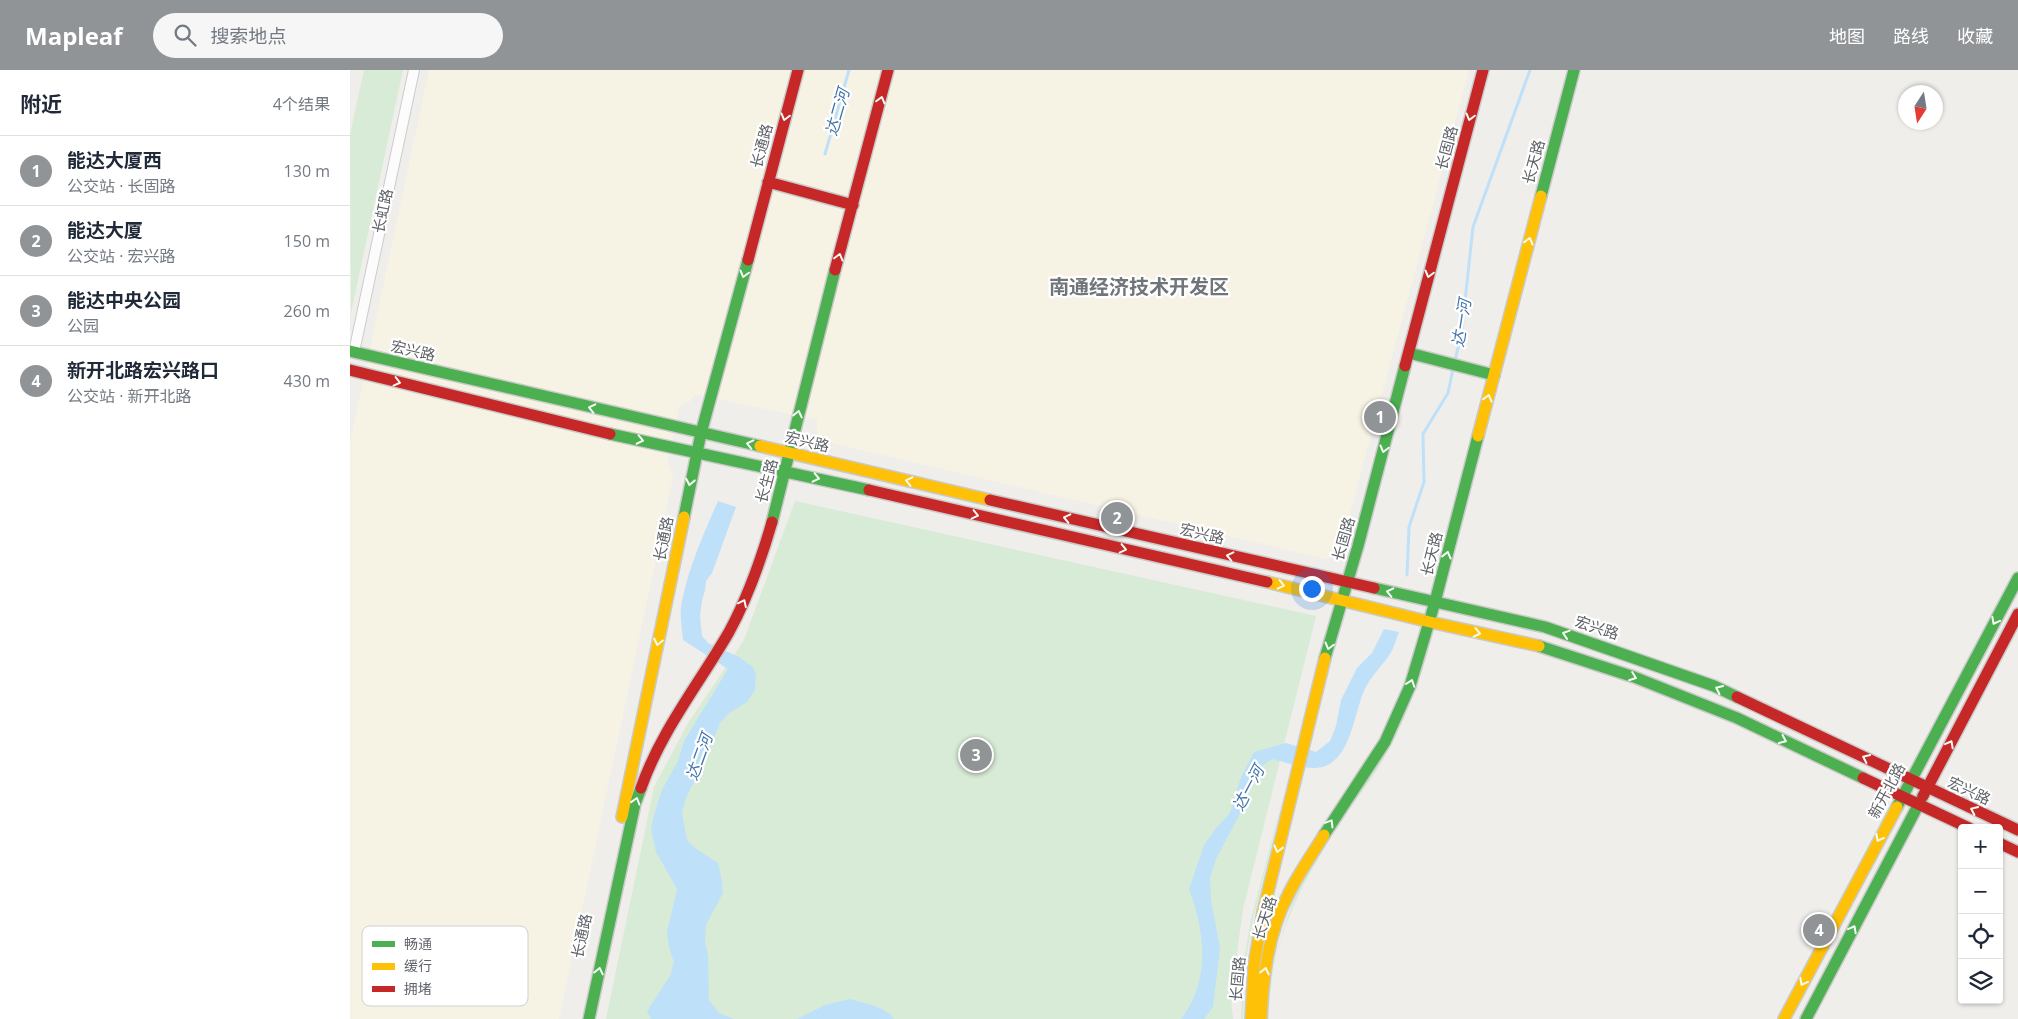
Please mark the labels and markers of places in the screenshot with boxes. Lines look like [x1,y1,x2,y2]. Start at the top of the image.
pin: 1 [1364,398,1396,436]
pin: 2 [1101,499,1133,537]
pin: 3 [960,736,992,774]
pin: 4 [1803,911,1835,949]

